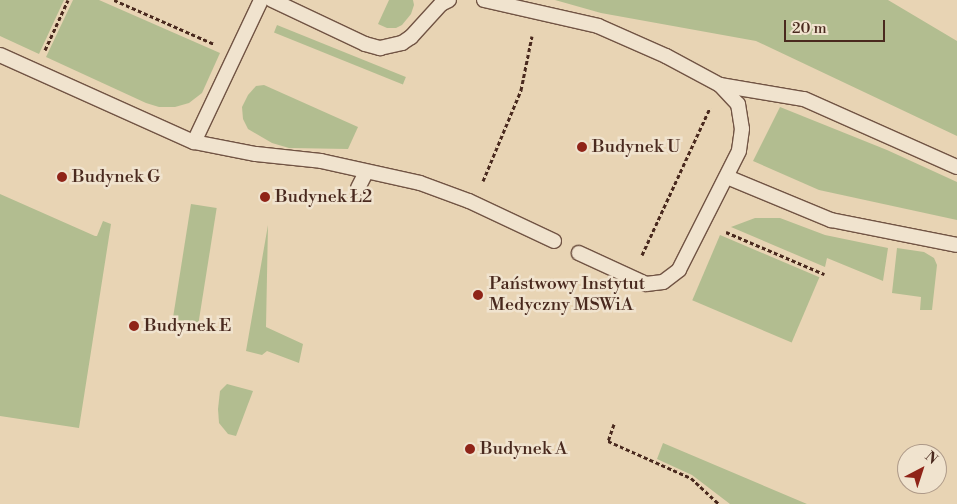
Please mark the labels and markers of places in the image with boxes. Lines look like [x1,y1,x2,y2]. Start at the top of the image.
place label: Budynek U [592,136,680,158]
marker: Budynek U [576,141,588,153]
place label: Budynek G [72,166,160,188]
marker: Budynek G [56,171,68,183]
place label: Budynek Ł2 [275,186,372,208]
marker: Budynek Ł2 [259,191,271,203]
place label: Państwowy Instytut Medyczny MSWiA [489,274,645,316]
marker: Państwowy Instytut Medyczny MSWiA [471,288,485,302]
place label: Budynek E [144,315,231,337]
marker: Budynek E [128,320,140,332]
place label: Budynek A [480,438,567,460]
marker: Budynek A [464,443,476,455]

